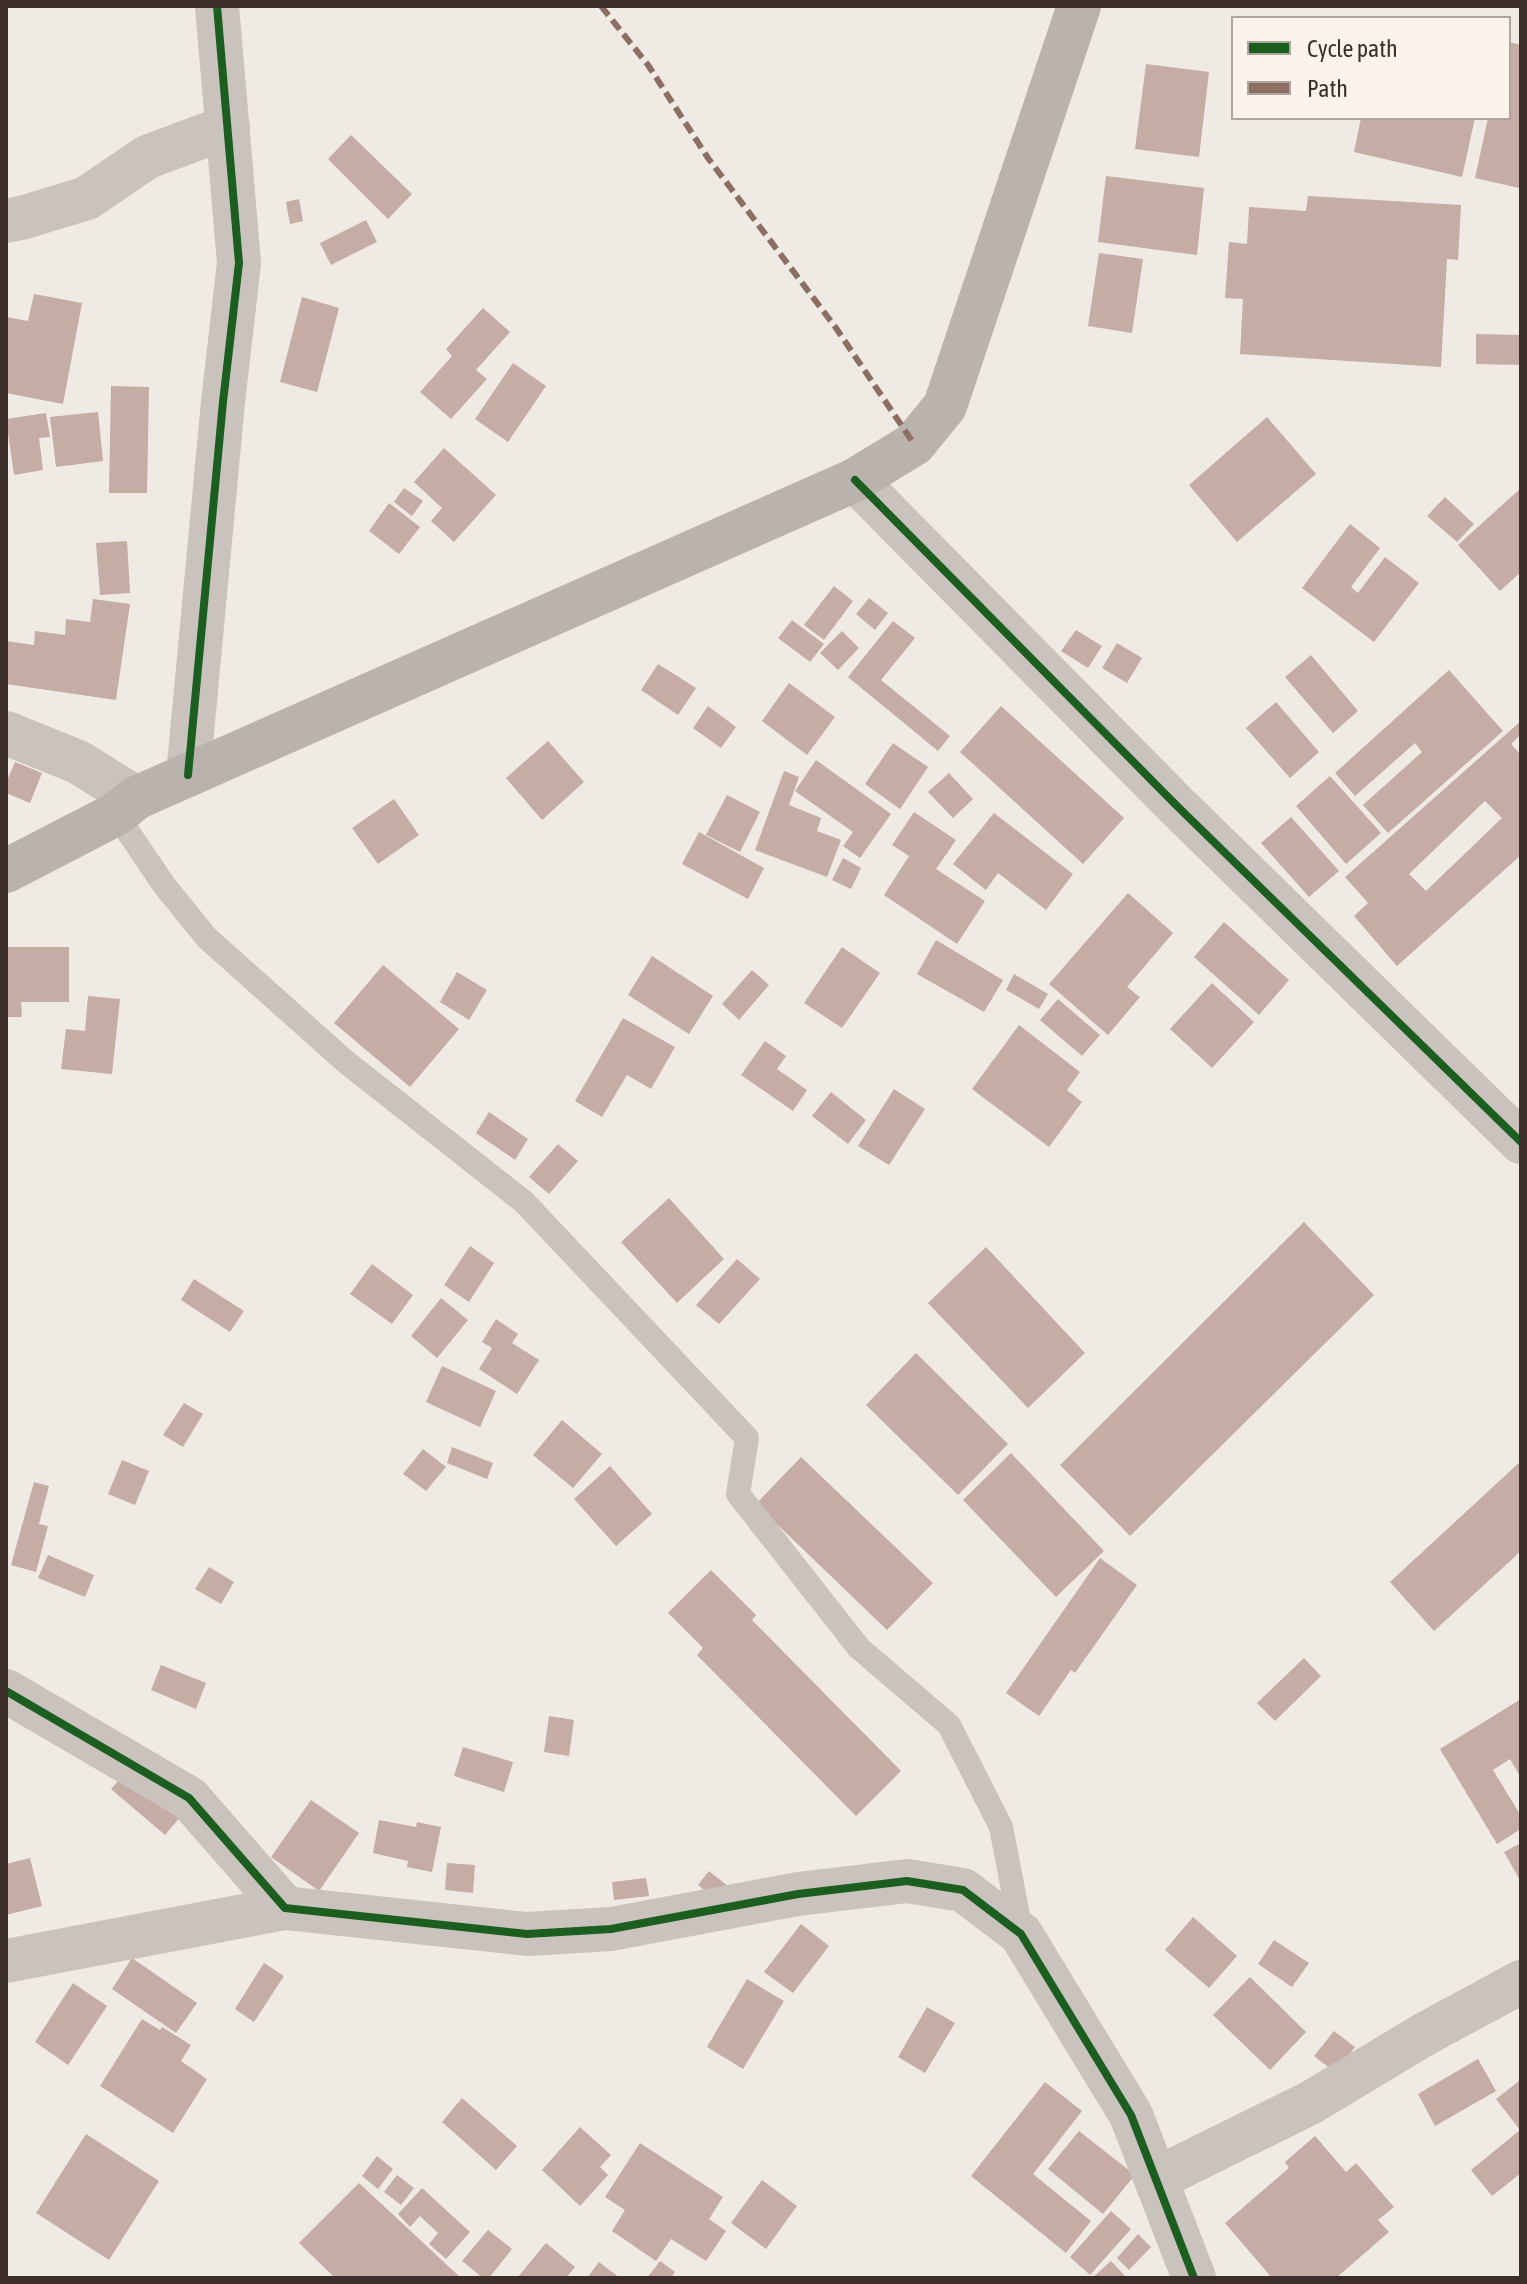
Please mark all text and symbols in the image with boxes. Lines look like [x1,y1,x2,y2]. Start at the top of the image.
legend [1231,16,1511,120]
text: Cycle path [1307,35,1398,62]
text: Path [1307,75,1348,102]

